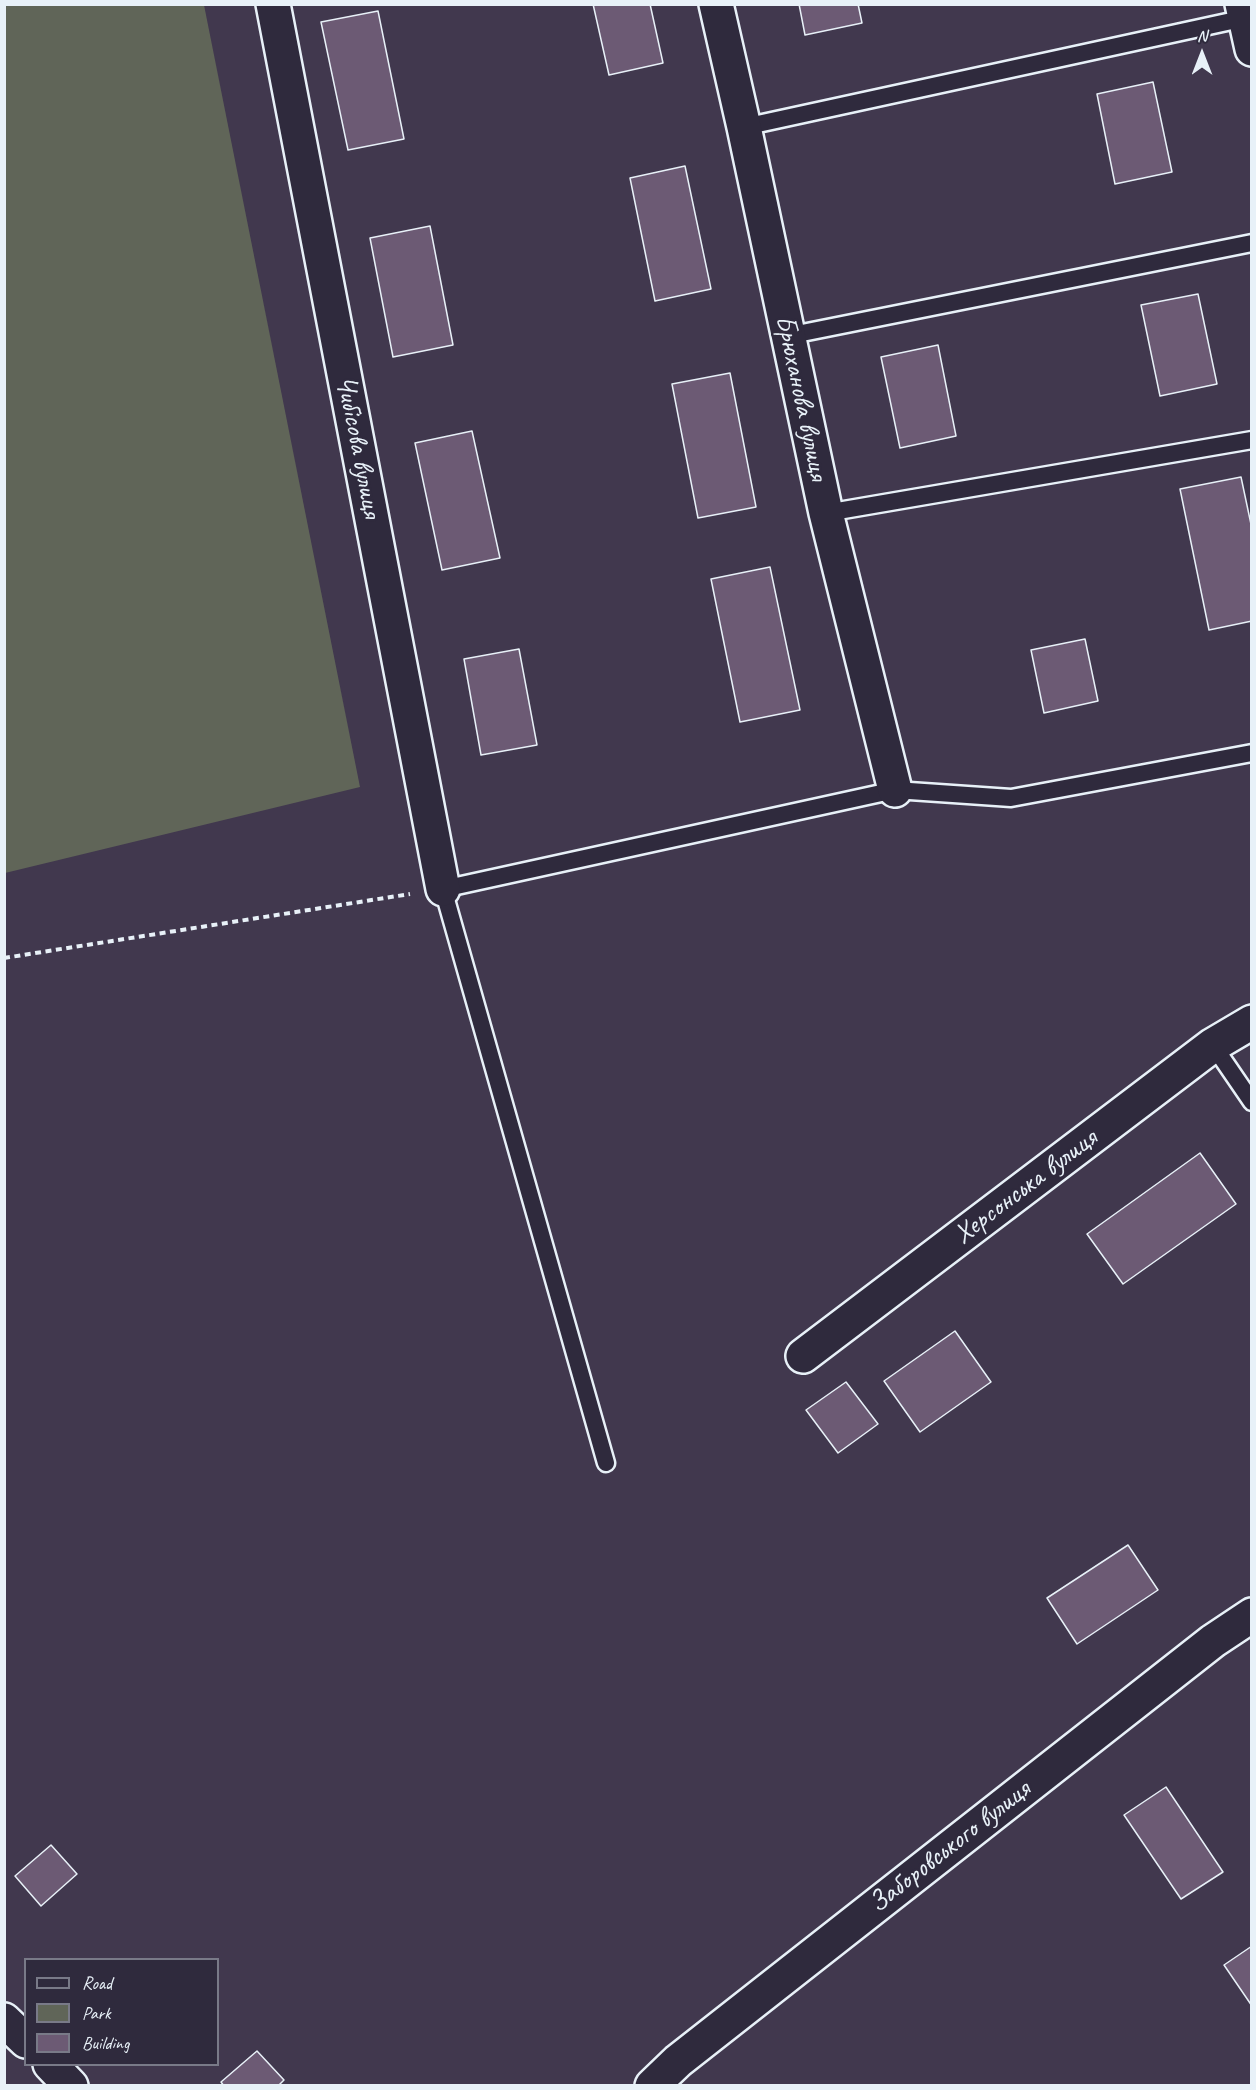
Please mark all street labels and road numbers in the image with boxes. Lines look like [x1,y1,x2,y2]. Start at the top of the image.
street label: Брюханова вулиця [767,312,835,484]
street label: Чибісова вулиця [328,373,388,521]
street label: Херсонська вулиця [948,1122,1104,1252]
street label: Заборовського вулиця [862,1773,1038,1921]

